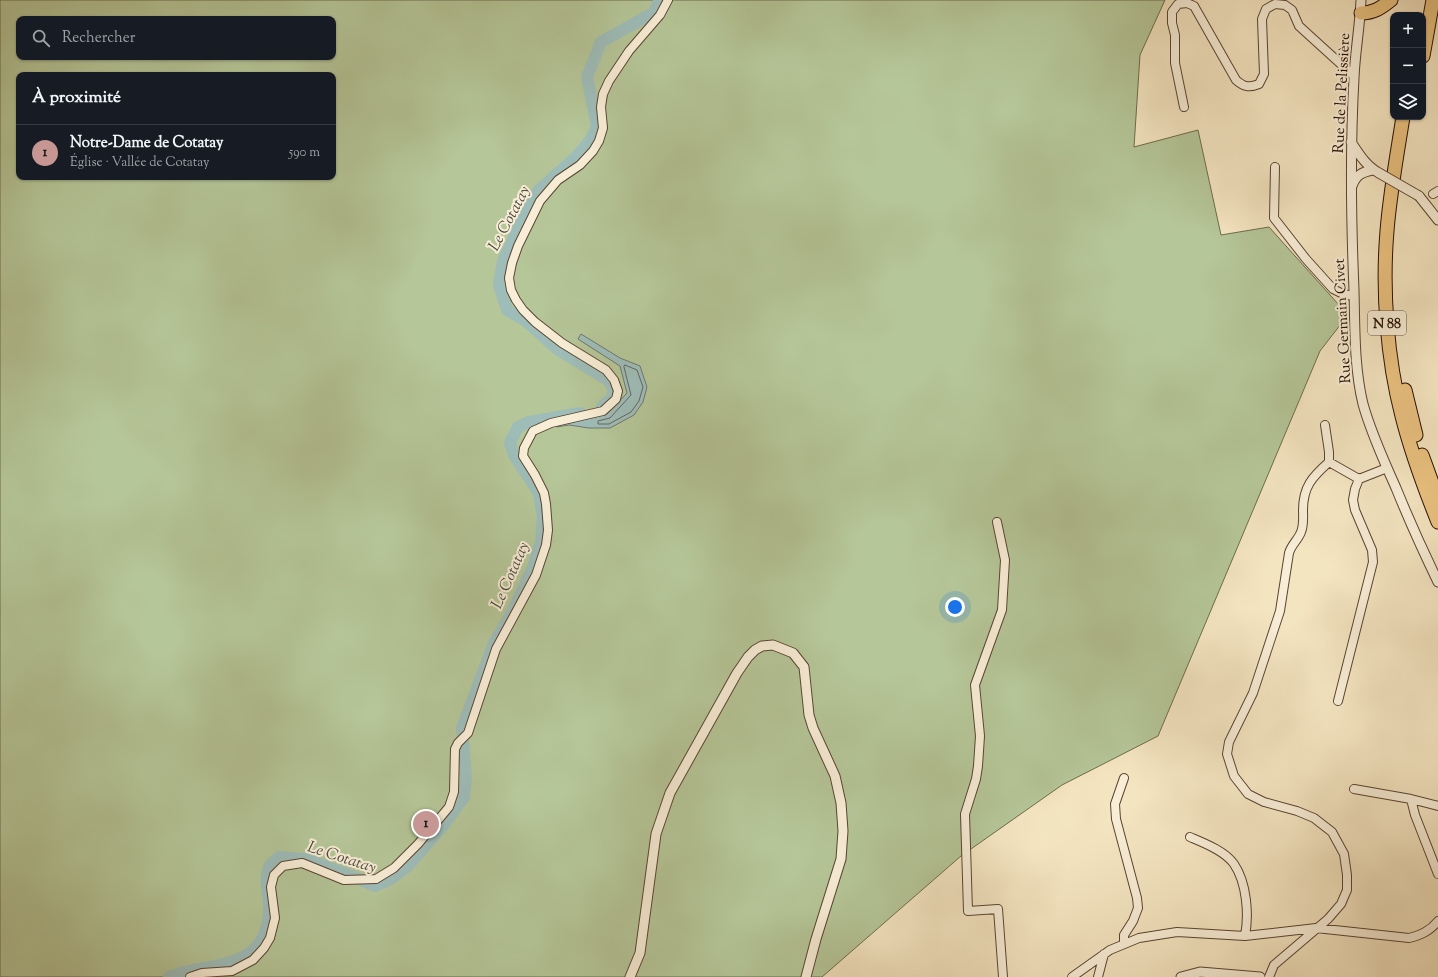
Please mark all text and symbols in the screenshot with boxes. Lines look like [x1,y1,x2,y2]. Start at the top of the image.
map controls [1390,12,1426,120]
button: + [1390,12,1426,48]
search box [16,16,336,60]
icon: search [30,27,52,49]
text: Rechercher [62,28,135,49]
street label: Rue de la Pelissière [1329,32,1356,154]
button: − [1390,48,1426,84]
button: layers [1390,84,1426,120]
text: À proximité [32,86,121,110]
text: Notre-Dame de Cotatay [70,133,223,154]
text: 1 [43,144,47,162]
text: 590 m [289,144,320,162]
text: Église · Vallée de Cotatay [70,154,209,172]
water label: Le Cotatay [483,182,537,256]
street label: Rue Germain Civet [1330,258,1357,384]
road number: N 88 [1368,311,1406,335]
water label: Le Cotatay [486,539,536,613]
your location [945,597,965,617]
pin: 1 [413,809,439,839]
water label: Le Cotatay [304,836,379,880]

